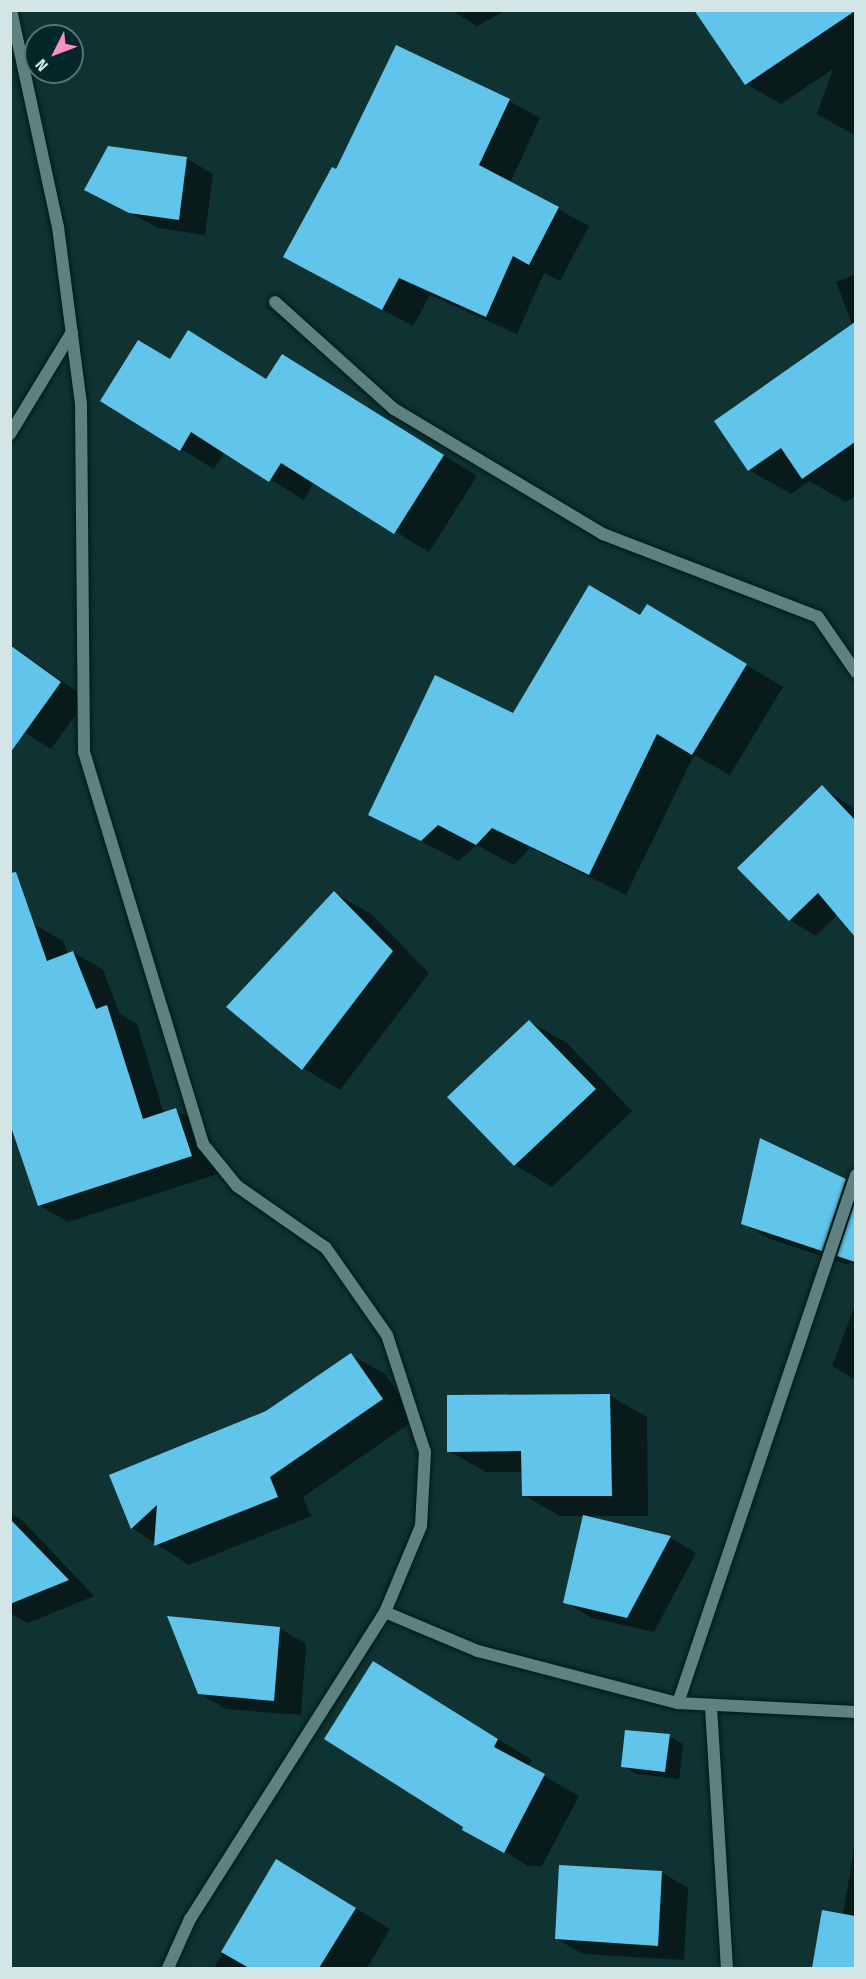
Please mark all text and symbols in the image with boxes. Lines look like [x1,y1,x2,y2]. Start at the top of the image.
north arrow [24,24,84,84]
text: N [31,55,52,75]

